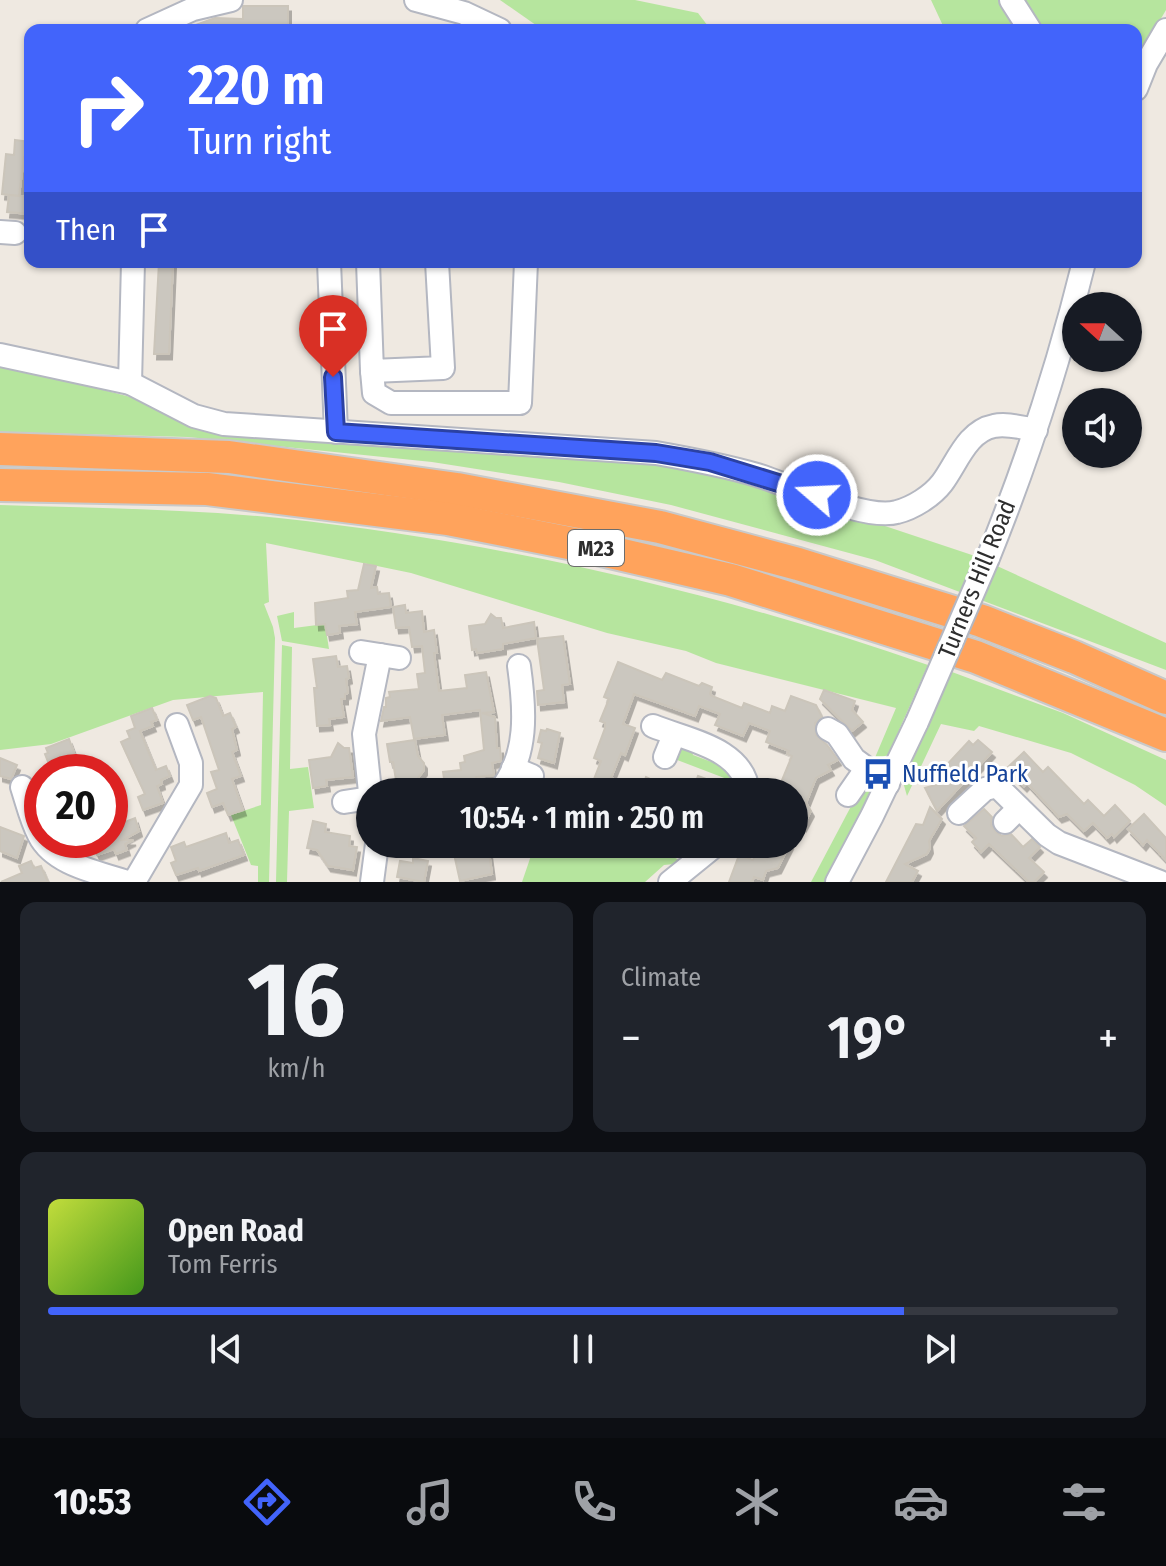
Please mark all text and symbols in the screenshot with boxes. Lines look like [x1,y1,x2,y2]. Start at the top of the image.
text: 220 m [188,52,325,119]
icon: right [56,56,160,160]
text: Turn right [188,120,331,164]
icon: arrive [132,208,176,252]
text: Then [56,212,116,248]
north arrow [1062,292,1142,372]
map controls [1062,292,1142,468]
pin [299,295,367,377]
icon: arrive [311,307,355,351]
button: sound [1062,388,1142,468]
position arrow [775,453,859,537]
street label: Turners Hill Road [933,496,1021,662]
road number: M23 [568,530,624,566]
speed limit sign: 20 [24,754,128,858]
bus stop icon: Nuffield Park [861,757,895,791]
place label: Nuffield Park [902,760,1029,788]
text: 10:54 · 1 min · 250 m [460,800,704,836]
text: 16 [247,938,346,1063]
text: Climate [621,962,701,993]
text: 19° [828,1002,911,1074]
text: − [621,1012,641,1065]
text: + [1098,1012,1118,1065]
text: km/h [268,1053,325,1084]
text: Open Road [168,1213,304,1249]
text: Tom Ferris [168,1249,278,1280]
icon: previous [204,1327,248,1371]
icon: pause [561,1327,605,1371]
icon: next [918,1327,962,1371]
icon: directions [239,1474,295,1530]
icon: music [402,1474,458,1530]
icon: phone [566,1474,622,1530]
icon: climate [729,1474,785,1530]
icon: car [893,1474,949,1530]
icon: filters [1056,1474,1112,1530]
text: 10:53 [54,1480,132,1524]

